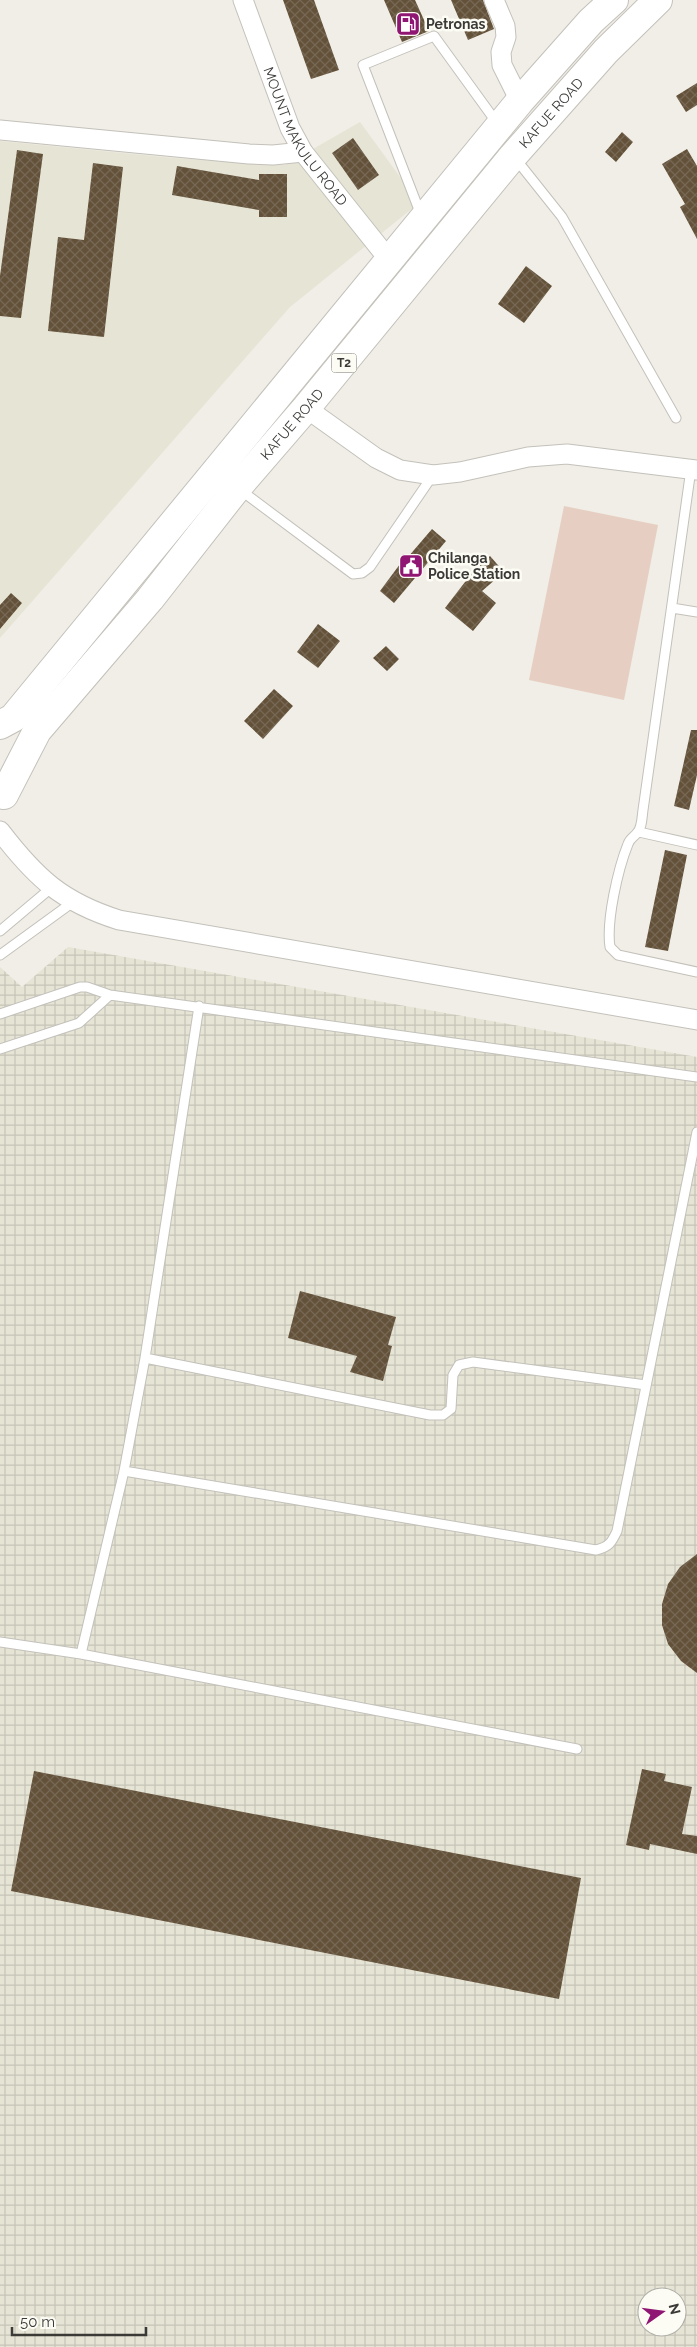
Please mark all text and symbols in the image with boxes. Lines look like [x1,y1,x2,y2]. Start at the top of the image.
fuel station icon: Petronas [395,11,421,37]
place label: Petronas [426,16,486,32]
street label: MOUNT MAKULU ROAD [260,65,351,209]
street label: KAFUE ROAD [516,75,586,151]
road number: T2 [332,353,356,372]
street label: KAFUE ROAD [257,385,327,463]
place label: Chilanga Police Station [428,550,520,582]
public building icon: Chilanga Police Station [398,553,424,579]
north arrow [637,2287,687,2337]
text: N [666,2302,684,2316]
scale bar [12,2304,146,2336]
text: 50 m [20,2313,55,2331]

